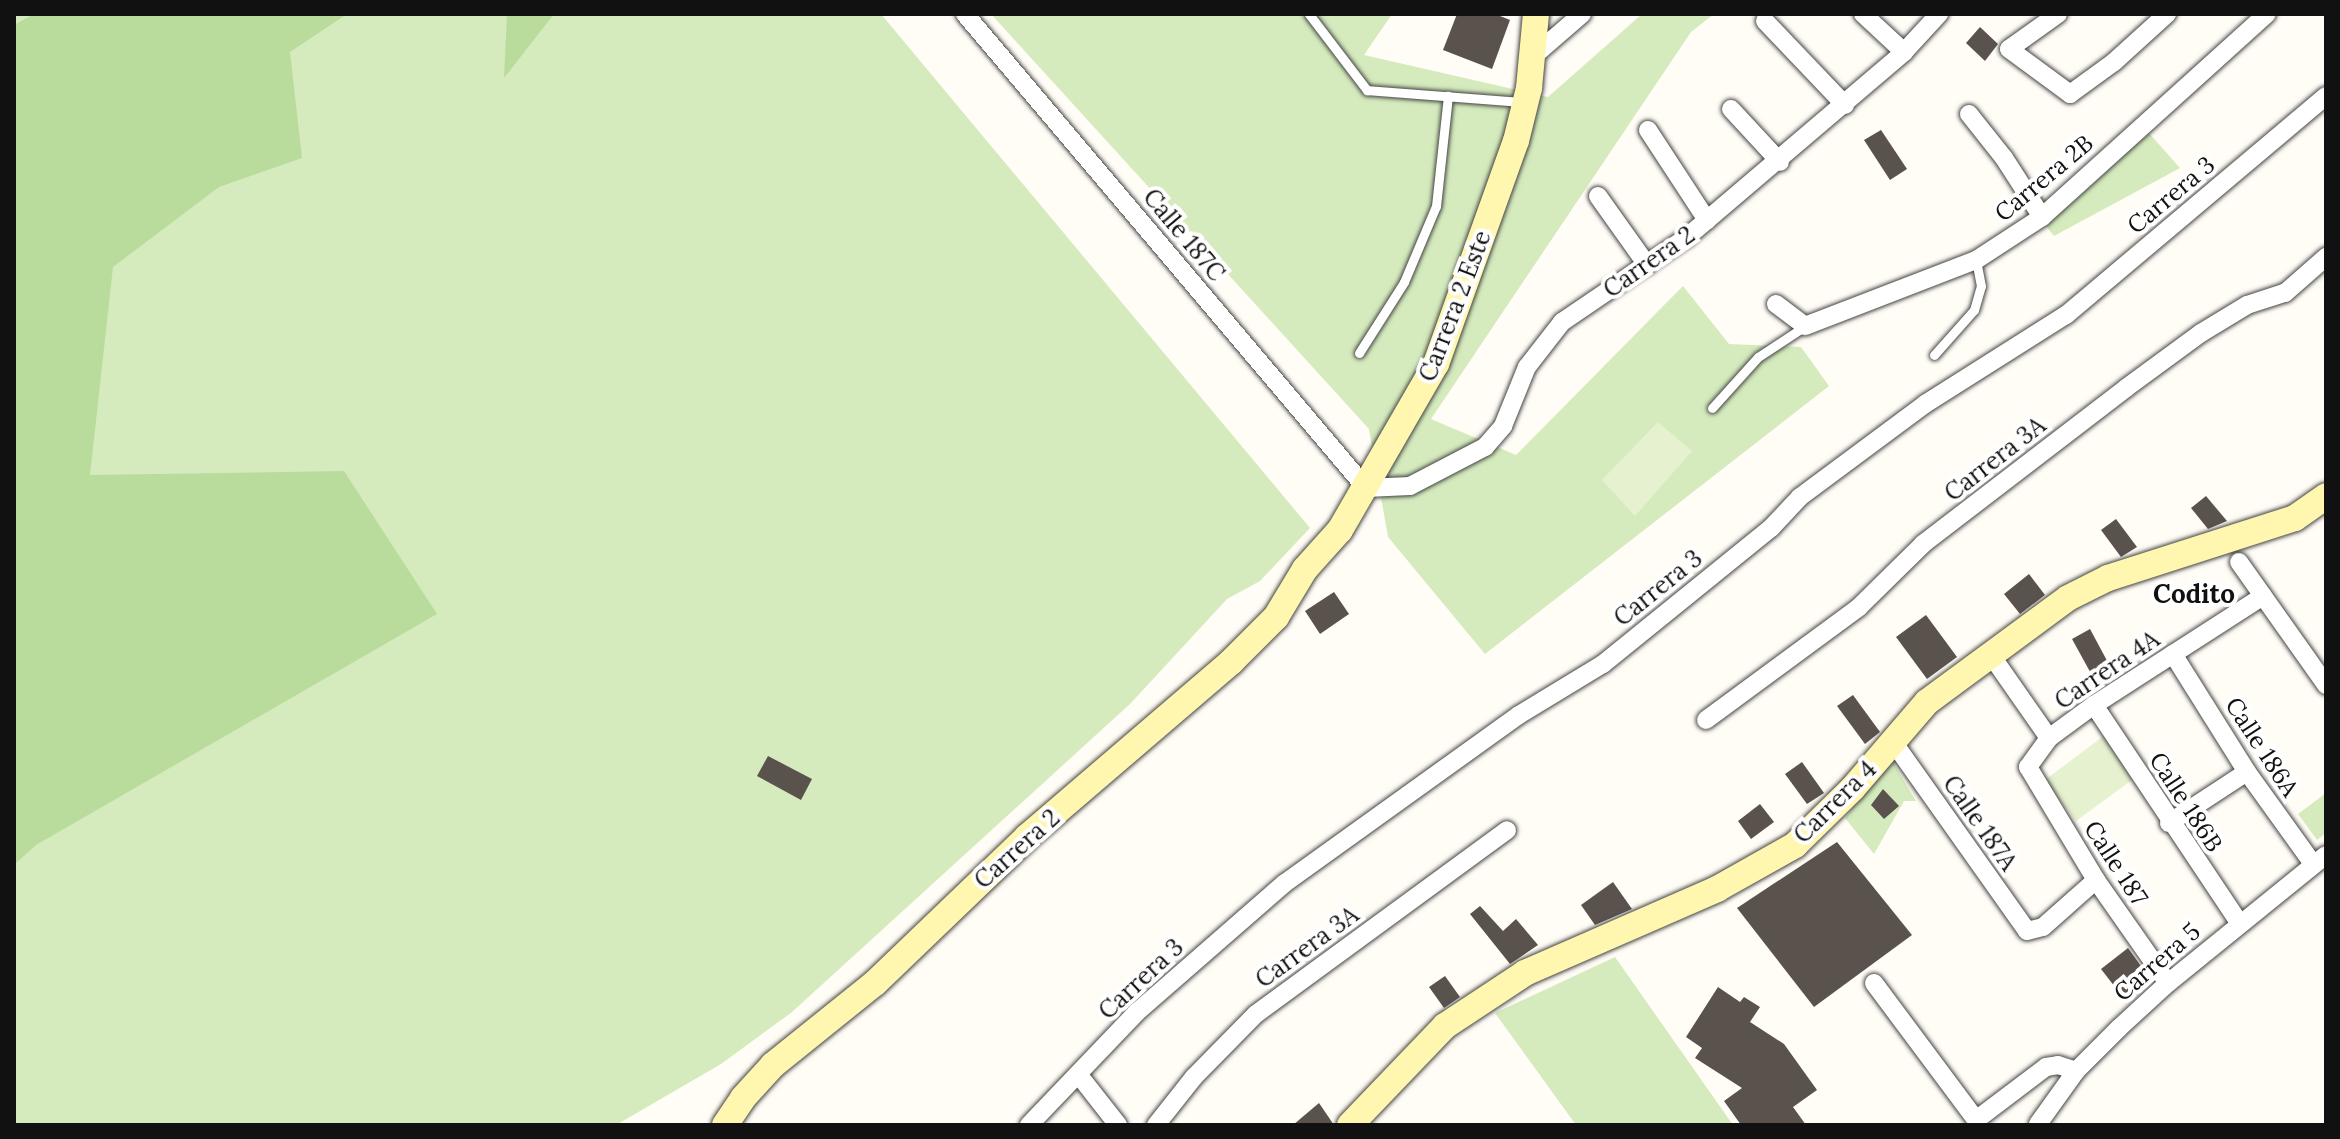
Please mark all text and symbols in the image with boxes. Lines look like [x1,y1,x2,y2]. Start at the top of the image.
street label: Carrera 2B [1989,129,2099,227]
street label: Carrera 3 [2121,150,2221,240]
street label: Calle 187C [1137,183,1231,287]
street label: Carrera 2 [1598,220,1700,304]
street label: Carrera 2 Este [1413,227,1497,385]
street label: Carrera 3A [1939,411,2051,507]
street label: Carrera 3 [1608,544,1708,632]
district label: Codito [2153,578,2235,610]
street label: Carrera 4A [2049,625,2165,715]
street label: Calle 186A [2219,692,2305,802]
street label: Calle 186B [2143,747,2229,857]
street label: Carrera 4 [1788,755,1882,849]
street label: Calle 187A [1937,770,2023,876]
street label: Carrera 2 [969,803,1065,895]
street label: Calle 187 [2078,815,2154,911]
street label: Carrera 3A [1250,900,1364,994]
street label: Carrera 5 [2108,917,2206,1007]
street label: Carrera 3 [1093,933,1189,1025]

